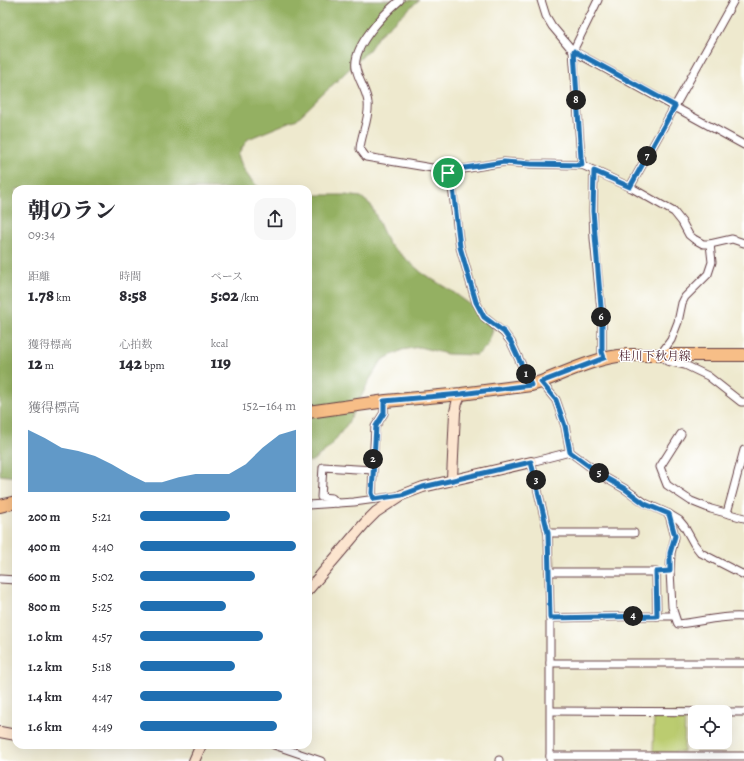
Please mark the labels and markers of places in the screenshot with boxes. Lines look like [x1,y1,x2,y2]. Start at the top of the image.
pin: 8 [566,90,586,110]
pin: 7 [637,146,657,166]
pin [431,156,465,190]
pin: 6 [591,307,611,327]
pin: 1 [516,364,536,384]
pin: 2 [363,449,383,469]
pin: 5 [589,463,609,483]
pin: 3 [526,470,546,490]
pin: 4 [623,606,643,626]

